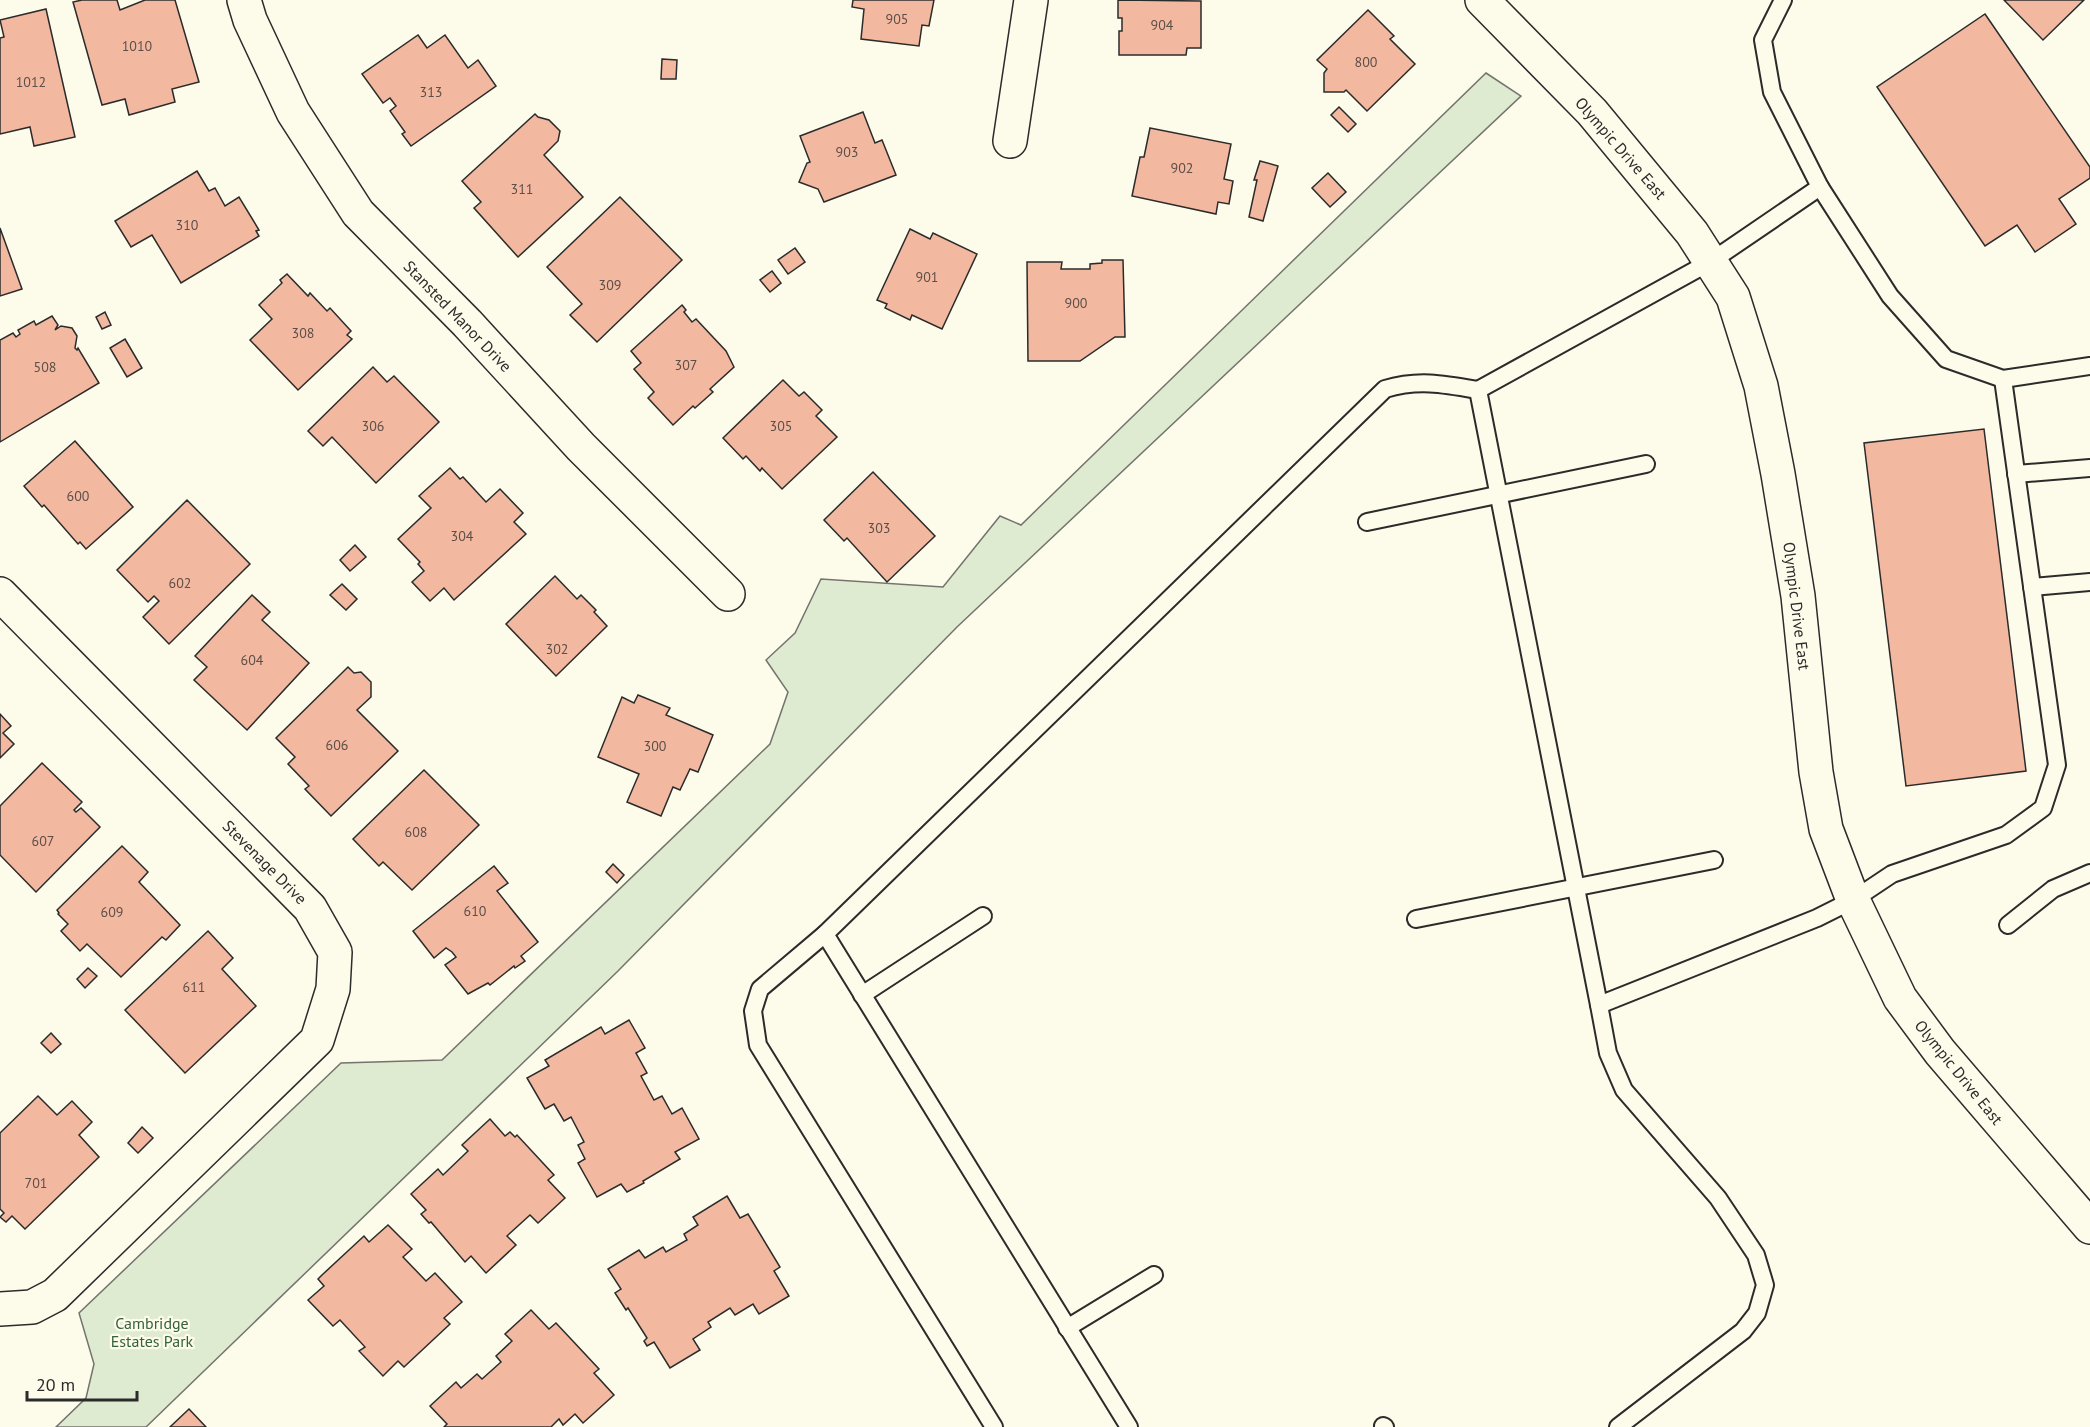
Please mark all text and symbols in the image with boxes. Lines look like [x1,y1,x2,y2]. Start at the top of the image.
house number: 905 [886,10,908,28]
house number: 904 [1151,16,1174,34]
house number: 1010 [122,37,153,55]
house number: 800 [1355,53,1378,71]
house number: 1012 [16,73,46,91]
house number: 313 [420,83,442,101]
street label: Olympic Drive East [1571,93,1671,204]
house number: 903 [836,143,858,161]
house number: 902 [1171,159,1193,177]
house number: 311 [511,180,533,198]
house number: 310 [176,216,199,234]
street label: Stansted Manor Drive [400,256,516,376]
house number: 901 [916,268,938,286]
house number: 309 [599,276,621,294]
house number: 900 [1065,294,1088,312]
house number: 308 [292,324,314,342]
house number: 307 [675,356,697,374]
house number: 508 [34,358,56,376]
house number: 306 [362,417,384,435]
house number: 305 [770,417,792,435]
house number: 600 [67,487,90,505]
house number: 303 [868,519,890,537]
house number: 304 [451,527,474,545]
street label: Olympic Drive East [1779,541,1815,672]
house number: 602 [169,574,191,592]
house number: 302 [546,640,568,658]
house number: 604 [241,651,264,669]
house number: 606 [326,736,348,754]
house number: 300 [644,737,667,755]
street label: Stevenage Drive [219,816,311,908]
house number: 608 [405,823,427,841]
house number: 607 [32,832,54,850]
house number: 610 [464,902,487,920]
house number: 609 [101,903,123,921]
house number: 611 [183,978,205,996]
street label: Olympic Drive East [1911,1016,2008,1129]
house number: 701 [25,1174,47,1192]
park label: Cambridge Estates Park [111,1313,194,1351]
scale bar [27,1364,136,1402]
text: 20 m [36,1373,75,1396]

